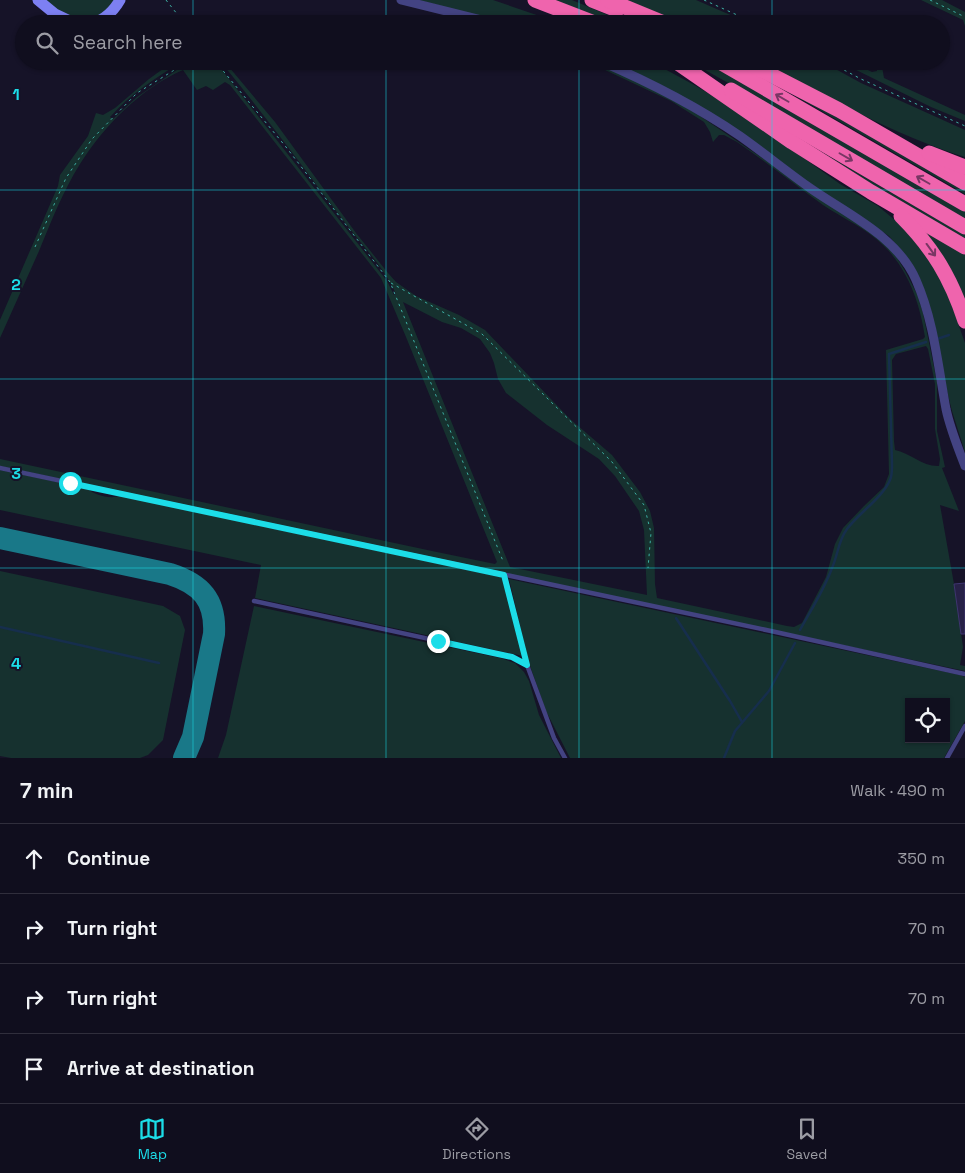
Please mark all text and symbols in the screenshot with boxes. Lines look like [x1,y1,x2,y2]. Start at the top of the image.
search box [15,15,950,70]
icon: search [33,29,61,57]
text: Search here [73,30,183,55]
text: 1 [12,84,20,105]
one-way arrow [775,93,790,103]
one-way arrow [838,152,853,162]
one-way arrow [916,174,930,184]
one-way arrow [926,243,936,257]
text: 2 [11,274,21,295]
text: 3 [11,463,21,484]
route start [59,472,82,495]
route end [427,630,450,653]
text: 4 [11,653,21,674]
map controls [905,698,950,743]
button: locate [905,698,950,743]
text: 7 min [20,777,73,804]
text: Walk · 490 m [850,780,945,801]
icon: ahead [20,845,48,873]
text: Continue [67,846,150,871]
text: 350 m [898,848,945,869]
icon: right [20,915,48,943]
text: Turn right [67,916,157,941]
text: 70 m [908,918,945,939]
icon: right [20,985,48,1013]
text: Turn right [67,986,157,1011]
text: 70 m [908,988,945,1009]
icon: arrive [20,1055,48,1083]
text: Arrive at destination [67,1056,255,1081]
tab: Map [138,1115,167,1163]
tab: Directions [442,1115,511,1163]
tab: Saved [786,1115,827,1163]

